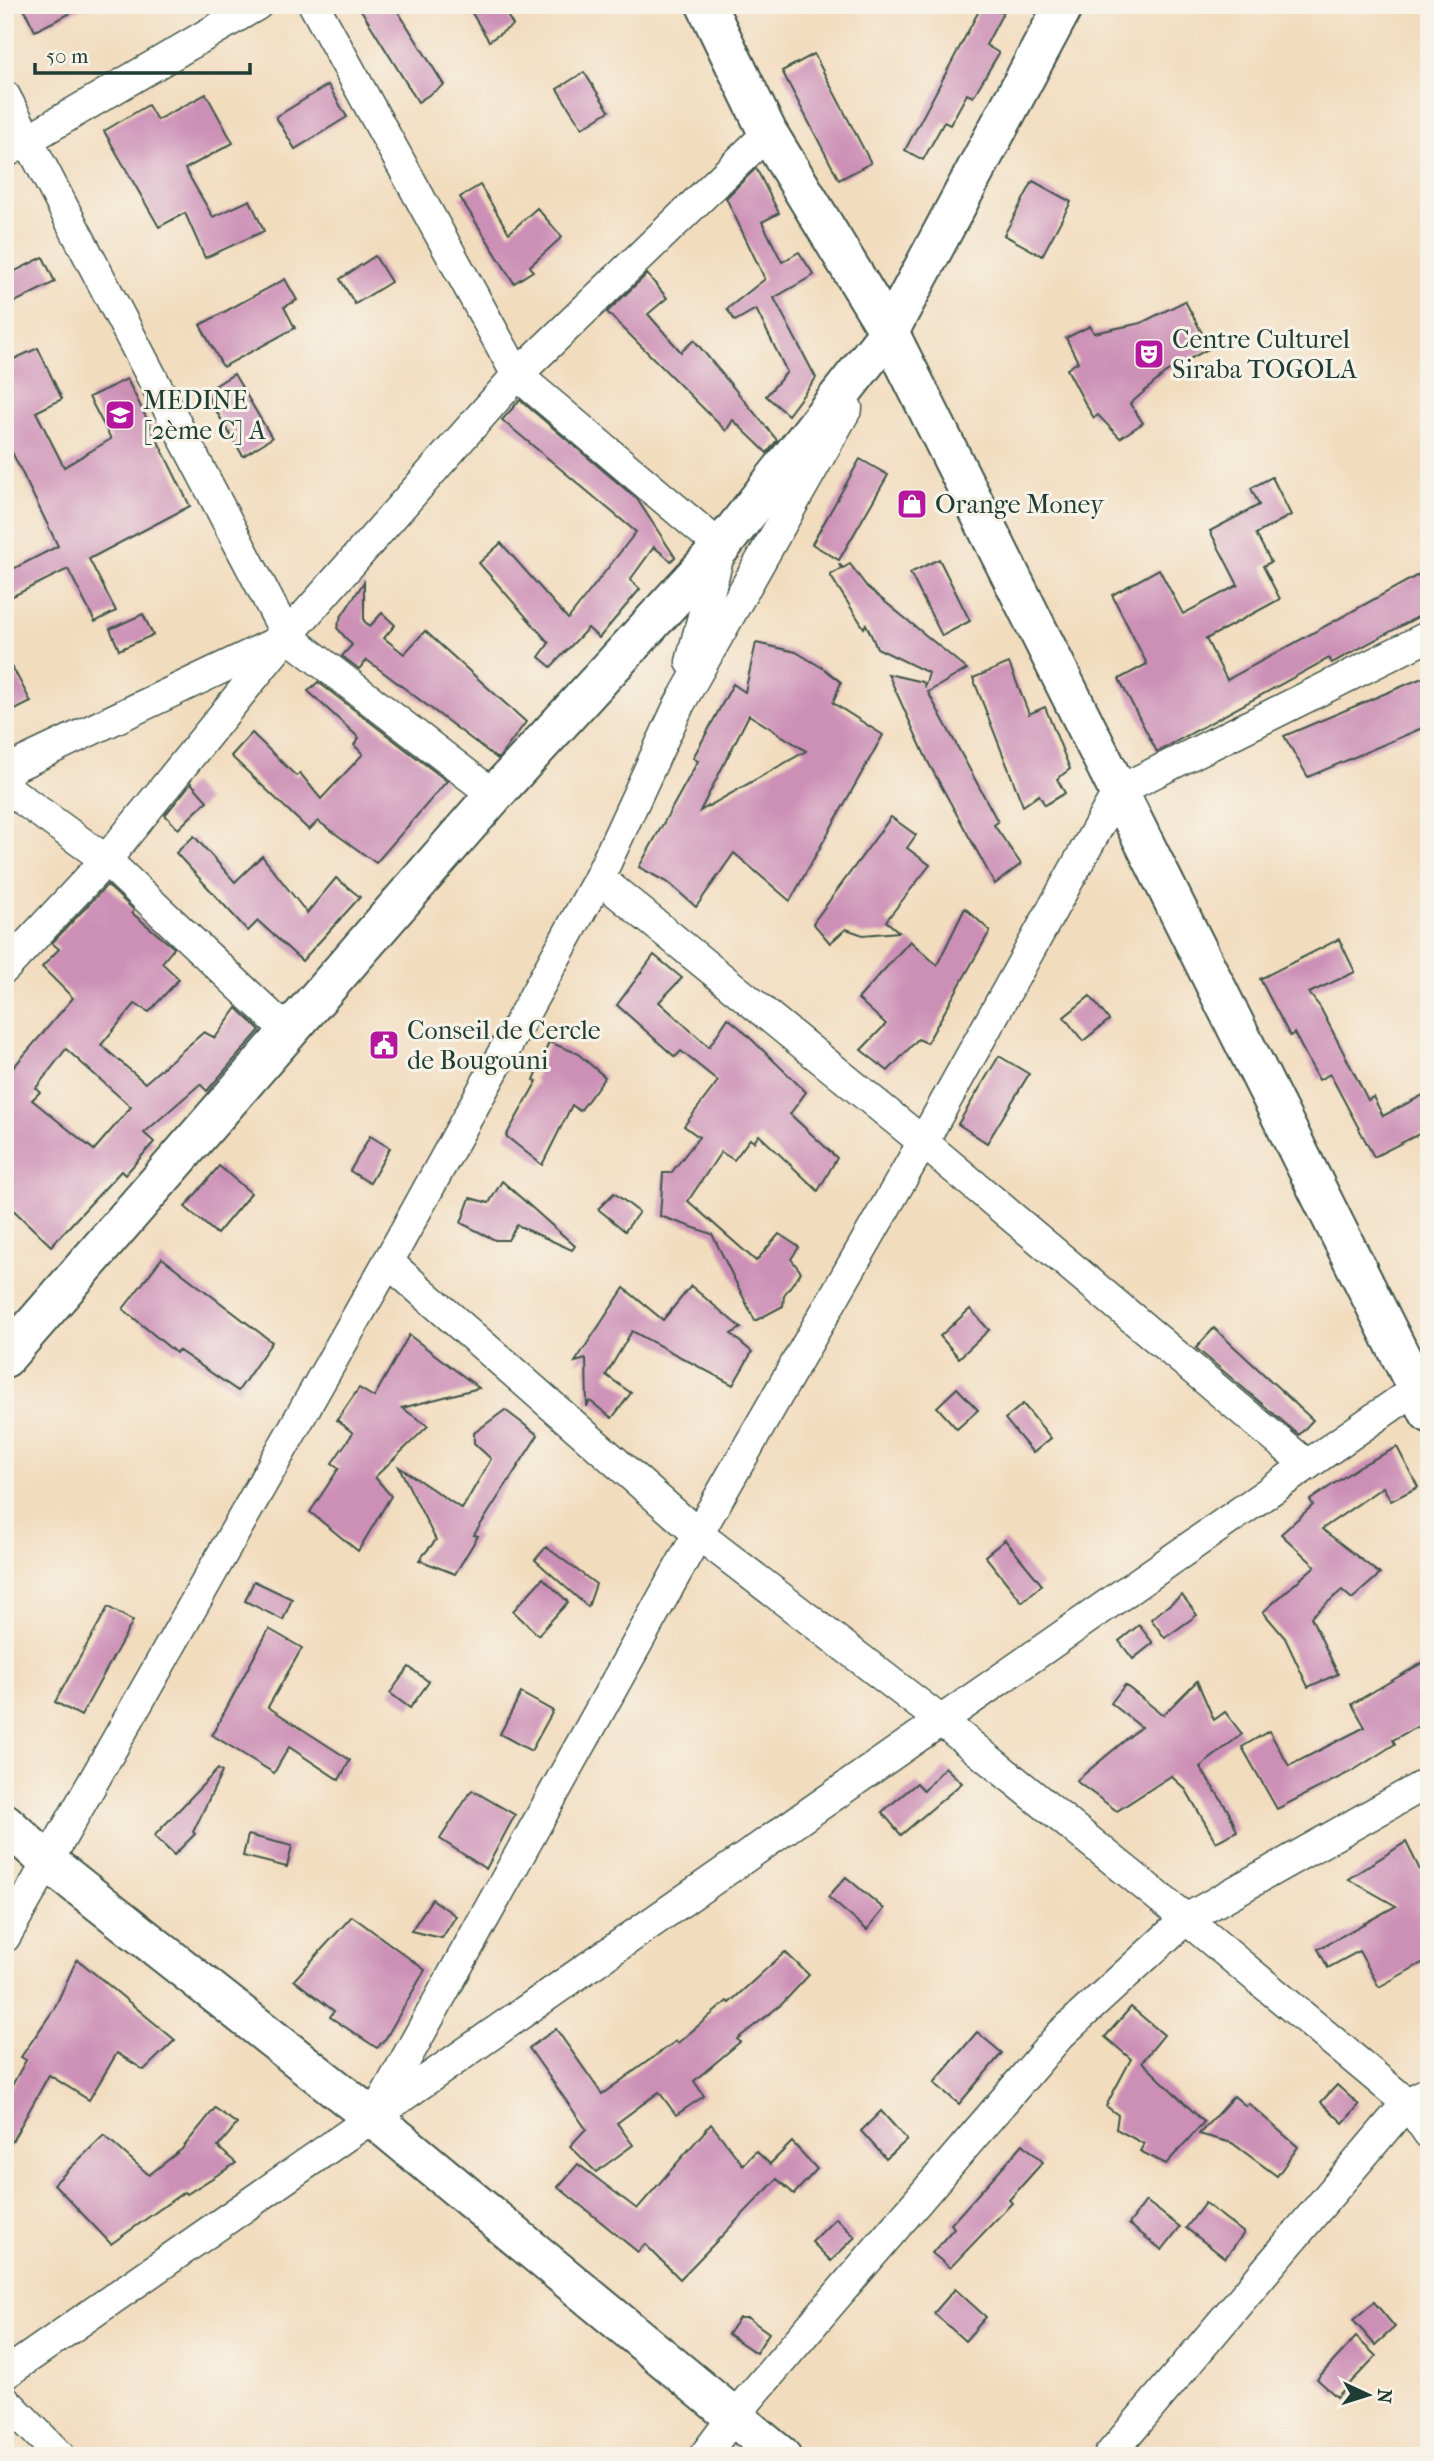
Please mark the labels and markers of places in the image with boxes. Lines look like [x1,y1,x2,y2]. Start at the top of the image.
place label: Centre Culturel Siraba TOGOLA [1172,324,1358,385]
theatre icon: Centre Culturel Siraba TOGOLA [1132,337,1166,371]
place label: MEDINE [2ème C] A [143,385,267,446]
school or university icon: MEDINE [2ème C] A [103,398,137,432]
shop icon: Orange Money [895,487,929,521]
place label: Orange Money [935,489,1105,520]
place label: Conseil de Cercle de Bougouni [407,1015,601,1076]
public building icon: Conseil de Cercle de Bougouni [367,1028,401,1062]

